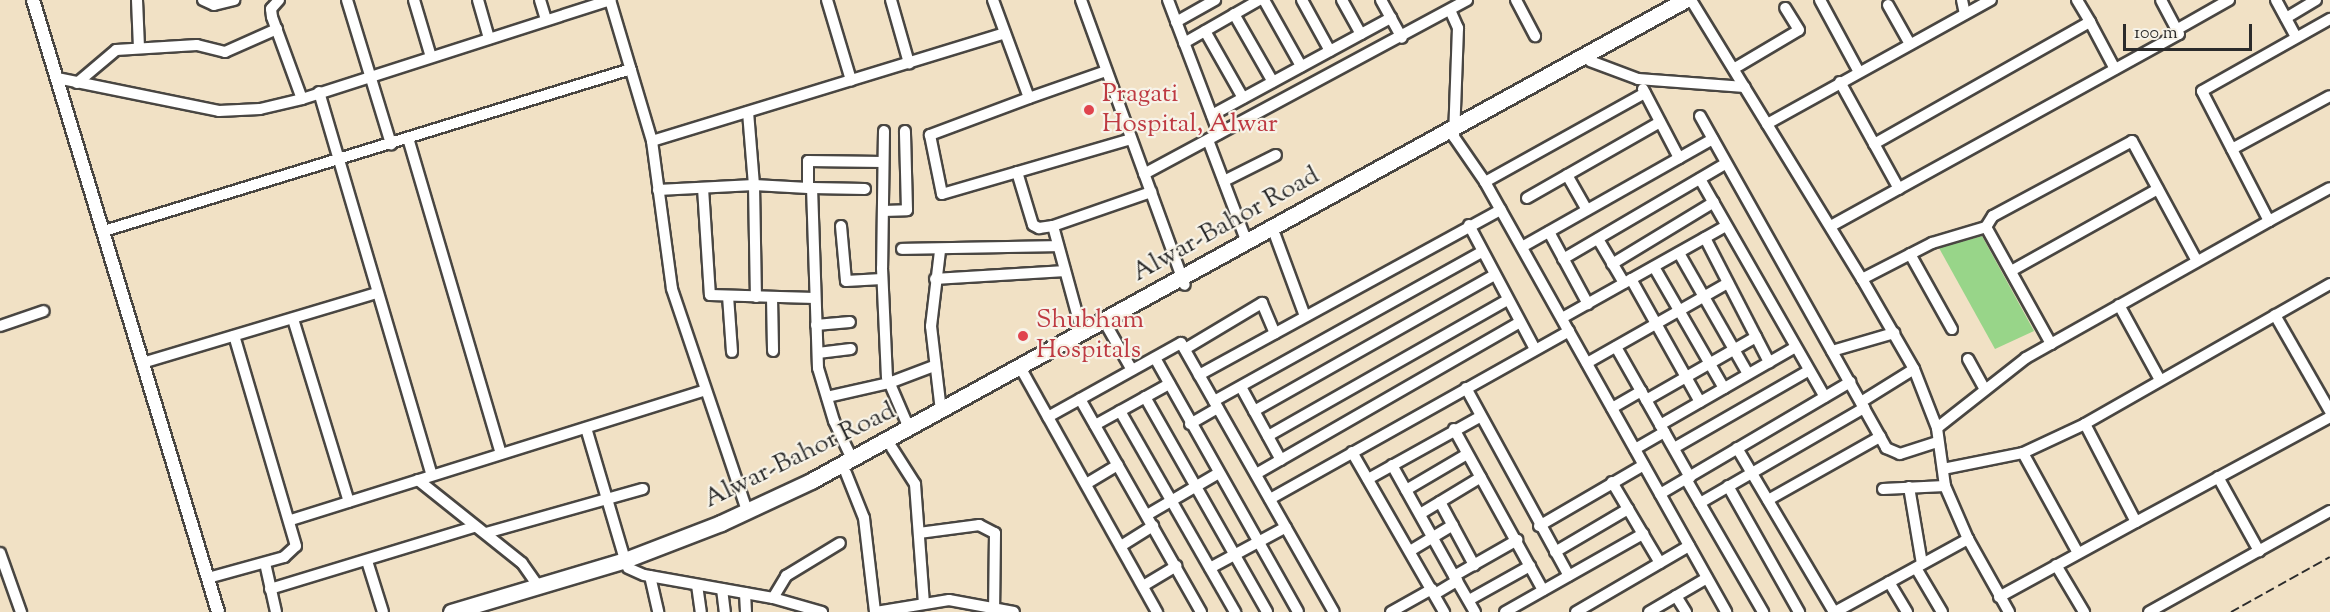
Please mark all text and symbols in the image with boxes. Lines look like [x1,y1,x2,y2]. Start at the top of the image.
scale bar [2126,12,2255,50]
text: 100 m [2134,21,2178,47]
place label: Pragati Hospital, Alwar [1102,79,1278,140]
marker: Pragati Hospital, Alwar [1080,101,1098,119]
street label: Alwar-Bahor Road [1127,161,1325,289]
place label: Shubham Hospitals [1036,305,1144,366]
marker: Shubham Hospitals [1014,327,1032,345]
street label: Alwar-Bahor Road [699,396,901,516]

